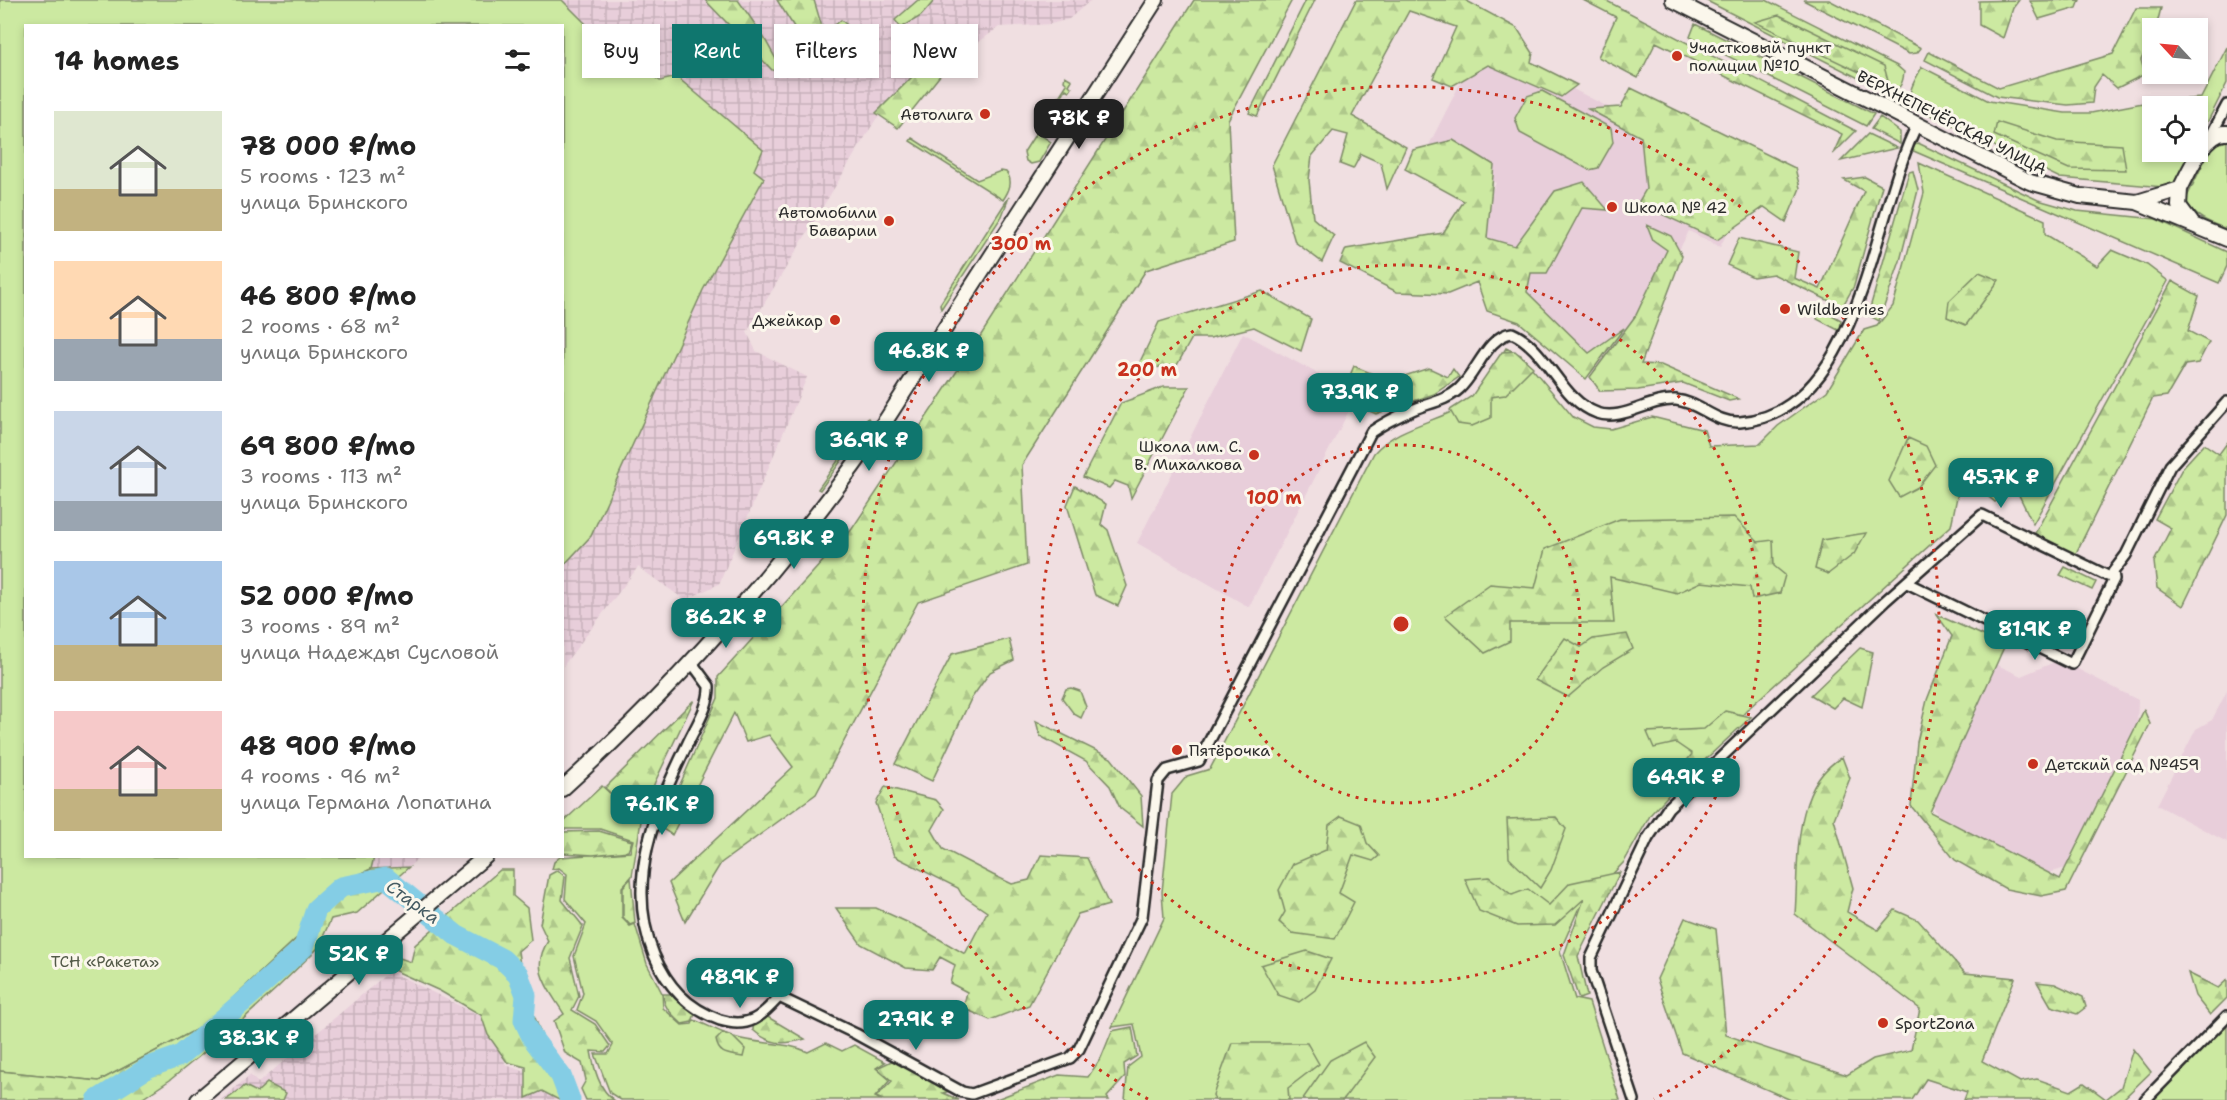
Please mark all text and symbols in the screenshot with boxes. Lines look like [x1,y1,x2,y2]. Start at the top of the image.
north arrow [2142,18,2208,84]
map controls [2142,18,2208,162]
chip: Buy [582,24,660,78]
chip: Rent [672,24,762,78]
chip: Filters [774,24,879,78]
chip: New [891,24,978,78]
place label: Участковый пункт полиции №10 [1689,37,1832,76]
text: 14 homes [54,43,180,78]
icon: filters [501,44,534,77]
marker: Участковый пункт полиции №10 [1670,49,1684,63]
street label: ВЕРХНЕПЕЧЁРСКАЯ УЛИЦА [1854,65,2050,179]
button: locate [2142,96,2208,162]
pin: 78K ₽ [1037,99,1121,150]
place label: Автолига [900,104,973,125]
text: 78K ₽ [1048,105,1110,131]
marker: Автолига [978,107,992,121]
text: 78 000 ₽/mo [240,128,417,163]
icon: home [102,135,174,207]
text: 5 rooms · 123 m² [240,163,406,189]
text: улица Бринского [240,189,408,215]
place label: Школа № 42 [1624,197,1727,218]
marker: Школа № 42 [1605,200,1619,214]
place label: Автомобили Баварии [778,202,877,241]
marker: Автомобили Баварии [882,214,896,228]
text: 300 m [991,232,1052,256]
text: 46 800 ₽/mo [240,278,417,313]
icon: home [102,285,174,357]
place label: Wildberries [1797,299,1885,320]
marker: Wildberries [1778,302,1792,316]
place label: Джейкар [752,310,823,331]
text: 2 rooms · 68 m² [240,313,400,339]
marker: Джейкар [828,313,842,327]
pin: 46.8K ₽ [874,332,984,383]
text: 46.8K ₽ [888,338,970,364]
text: улица Бринского [240,339,408,365]
text: 200 m [1117,358,1178,382]
pin: 73.9K ₽ [1305,373,1415,424]
text: 73.9K ₽ [1321,379,1399,405]
pin: 36.9K ₽ [814,421,924,472]
text: 36.9K ₽ [829,427,909,453]
text: 69 800 ₽/mo [240,428,416,463]
icon: home [102,435,174,507]
place label: Школа им. С. В. Михалкова [1134,436,1242,475]
marker: Школа им. С. В. Михалкова [1247,448,1261,462]
pin: 45.7K ₽ [1946,458,2056,509]
text: 3 rooms · 113 m² [240,463,402,489]
text: 45.7K ₽ [1962,464,2040,490]
text: 100 m [1246,486,1302,510]
text: улица Бринского [240,489,408,515]
pin: 69.8K ₽ [739,519,849,570]
text: 69.8K ₽ [754,525,834,551]
text: 52 000 ₽/mo [240,578,414,613]
icon: home [102,585,174,657]
pin: 86.2K ₽ [671,598,781,649]
text: 86.2K ₽ [685,604,767,630]
pin: 81.9K ₽ [1980,610,2090,661]
text: 3 rooms · 89 m² [240,613,400,639]
centre of rings [1391,614,1411,634]
text: 81.9K ₽ [1998,616,2072,642]
text: улица Надежды Сусловой [240,639,499,665]
text: 48 900 ₽/mo [240,728,416,763]
icon: home [102,735,174,807]
place label: Пятёрочка [1189,740,1270,761]
marker: Пятёрочка [1170,743,1184,757]
place label: Детский сад №459 [2045,754,2199,775]
marker: Детский сад №459 [2026,757,2040,771]
pin: 64.9K ₽ [1631,758,1741,809]
text: 4 rooms · 96 m² [240,763,401,789]
text: 64.9K ₽ [1647,764,1725,790]
pin: 76.1K ₽ [607,785,717,836]
text: улица Германа Лопатина [240,789,491,815]
text: 76.1K ₽ [625,791,699,817]
water label: Старка [381,874,445,930]
pin: 52K ₽ [317,935,401,986]
text: 52K ₽ [329,941,389,967]
park label: ТСН «Ракета» [51,951,159,972]
pin: 48.9K ₽ [685,958,795,1009]
text: 48.9K ₽ [701,964,779,990]
pin: 27.9K ₽ [861,1000,971,1051]
text: 27.9K ₽ [877,1006,955,1032]
place label: SportZona [1895,1013,1974,1034]
marker: SportZona [1876,1016,1890,1030]
pin: 38.3K ₽ [204,1019,314,1070]
text: 38.3K ₽ [218,1025,300,1051]

